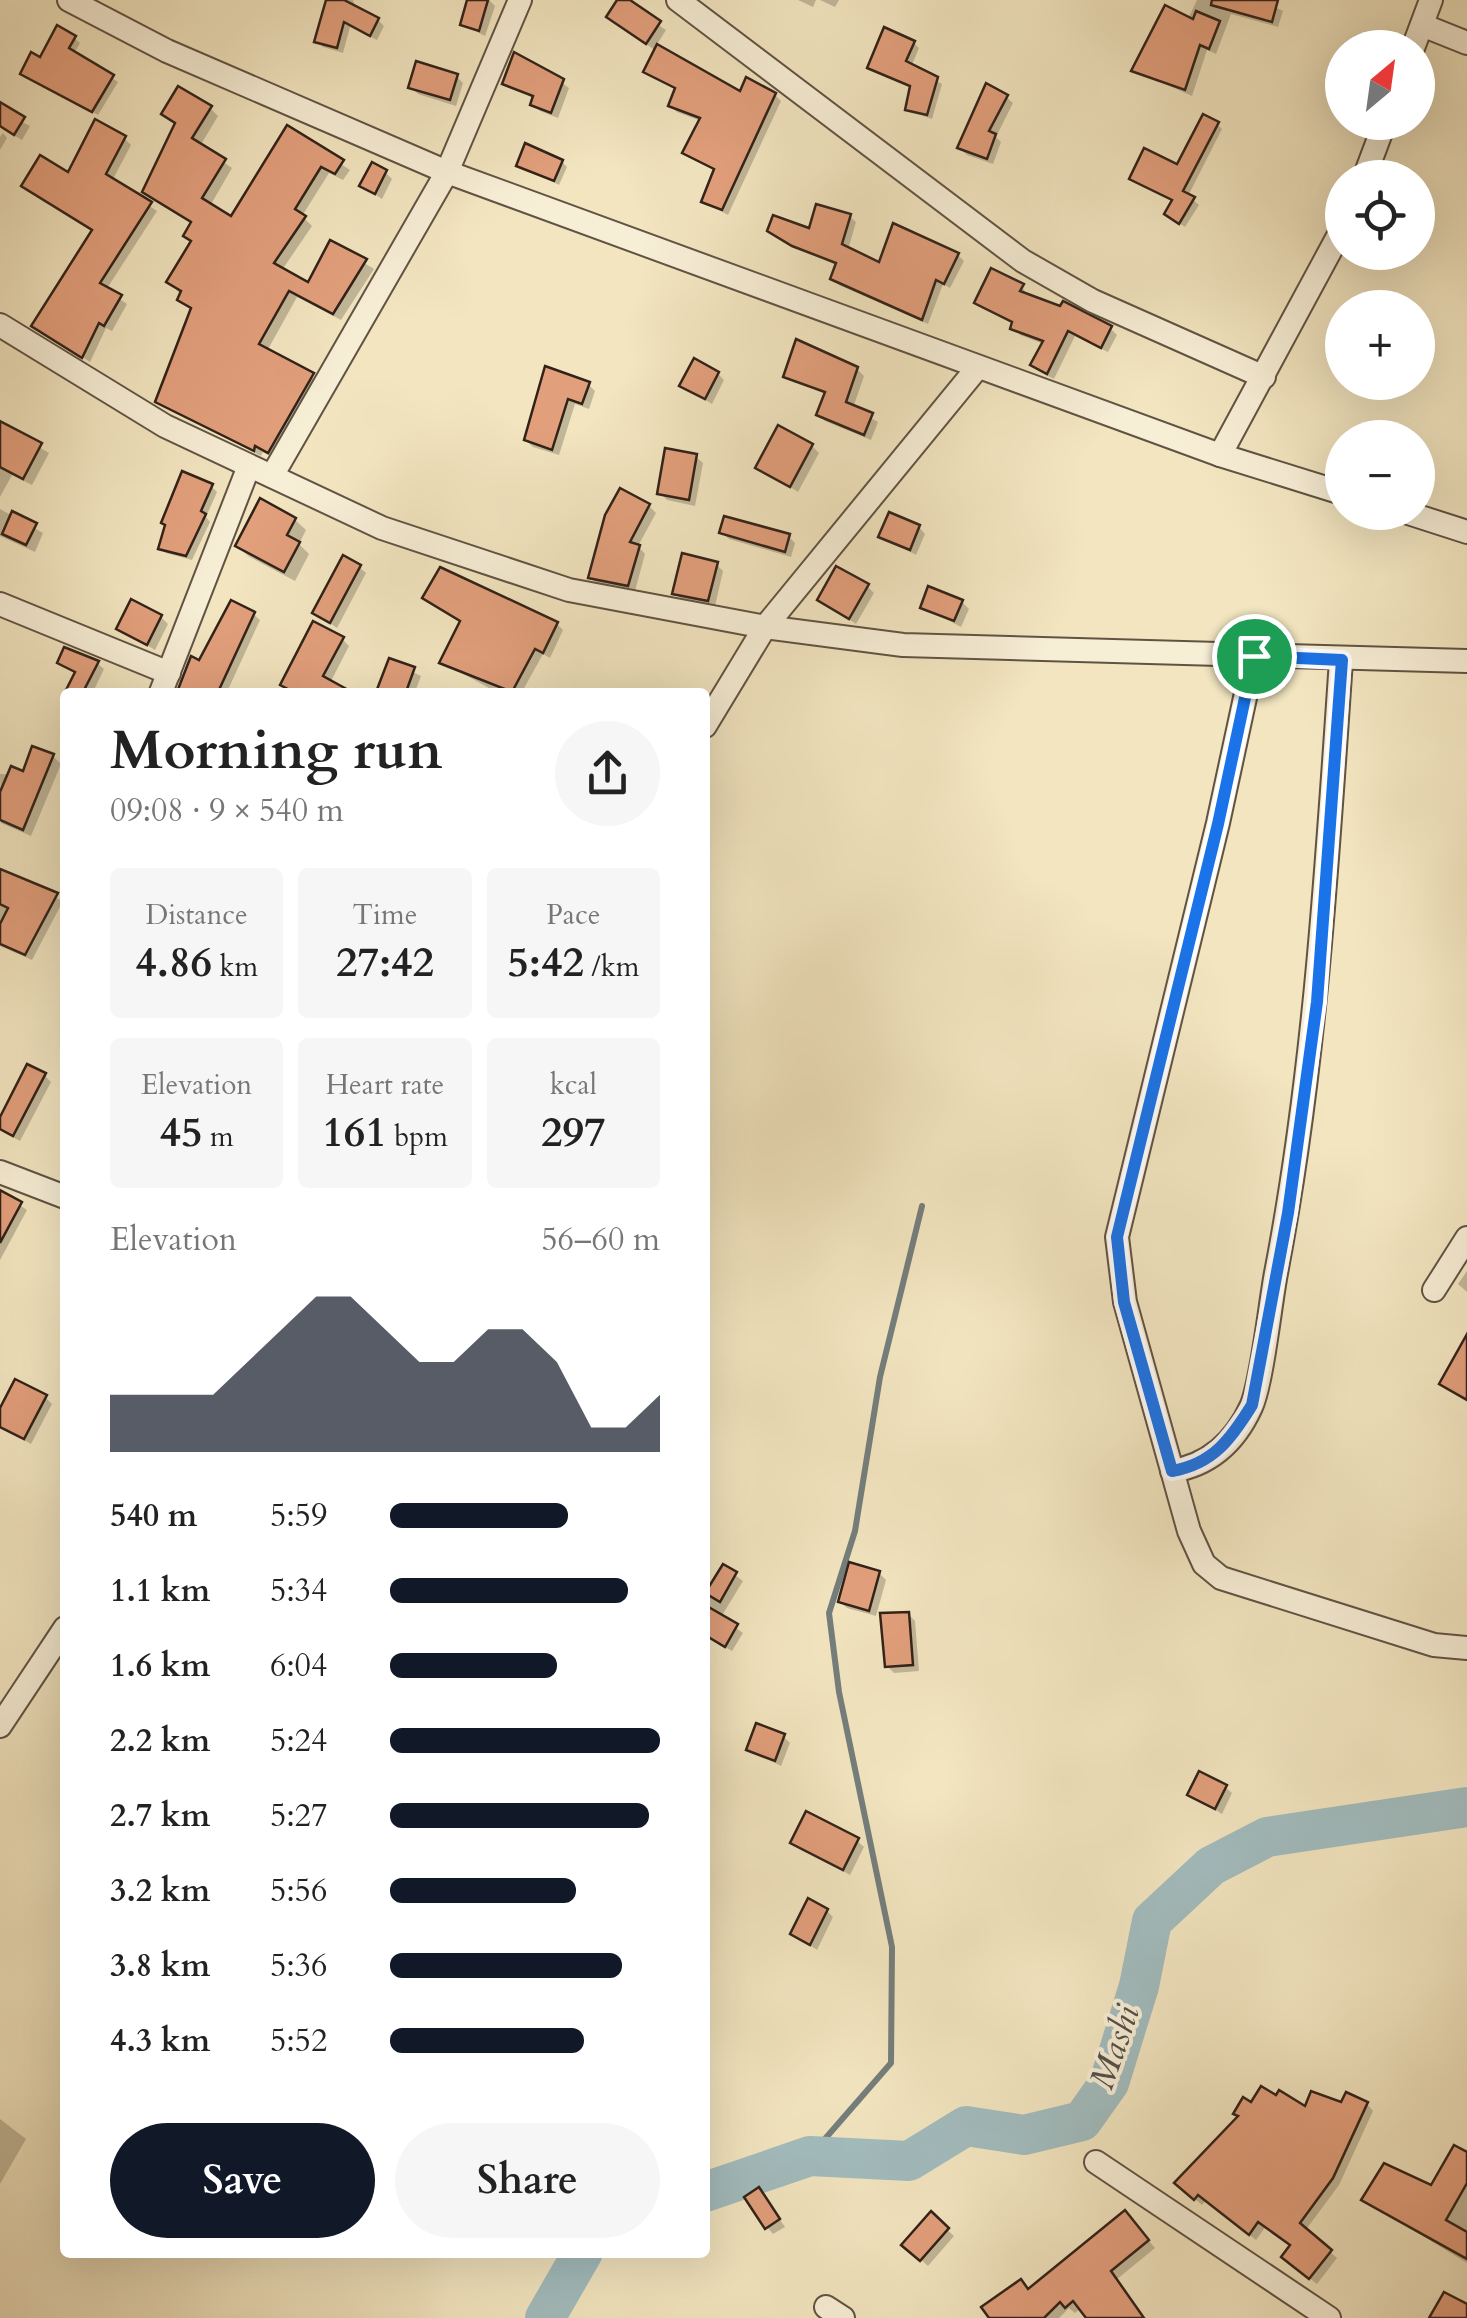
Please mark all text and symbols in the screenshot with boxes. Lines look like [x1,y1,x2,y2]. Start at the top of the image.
north arrow [1325,30,1435,140]
map controls [1325,30,1435,530]
button: locate [1325,160,1435,270]
button: + [1325,290,1435,400]
button: − [1325,420,1435,530]
pin [1212,614,1297,699]
icon: arrive [1227,629,1282,684]
text: Morning run [110,714,443,788]
button: share [555,721,660,826]
text: 09:08 · 9 × 540 m [110,789,344,833]
text: Distance [145,896,248,934]
text: Time [353,896,417,934]
text: Pace [546,896,600,934]
text: 4.86 [135,934,212,991]
text: 27:42 [336,934,434,991]
text: 5:42 [507,934,584,991]
text: km [212,948,258,986]
text: /km [584,948,639,986]
text: Elevation [141,1066,252,1104]
text: Heart rate [326,1066,444,1104]
text: kcal [550,1066,597,1104]
text: 45 [160,1104,203,1161]
text: 161 [322,1104,387,1161]
text: 297 [541,1104,606,1161]
text: m [203,1118,234,1156]
text: bpm [387,1118,448,1156]
text: Elevation [110,1218,237,1262]
text: 56–60 m [541,1218,660,1262]
text: 540 m [110,1494,197,1538]
text: 5:59 [270,1494,327,1538]
text: 1.1 km [110,1569,210,1613]
text: 5:34 [270,1569,327,1613]
text: 1.6 km [110,1644,210,1688]
text: 6:04 [270,1644,327,1688]
text: 2.2 km [110,1719,210,1763]
text: 5:24 [270,1719,327,1763]
text: 2.7 km [110,1794,210,1838]
text: 5:27 [270,1794,327,1838]
text: 3.2 km [110,1869,210,1913]
text: 5:56 [270,1869,327,1913]
text: 3.8 km [110,1944,210,1988]
text: 5:36 [270,1944,327,1988]
water label: Mashi [1078,1998,1152,2096]
text: 4.3 km [110,2019,210,2063]
text: 5:52 [270,2019,327,2063]
button: Save [110,2123,375,2238]
button: Share [395,2123,660,2238]

